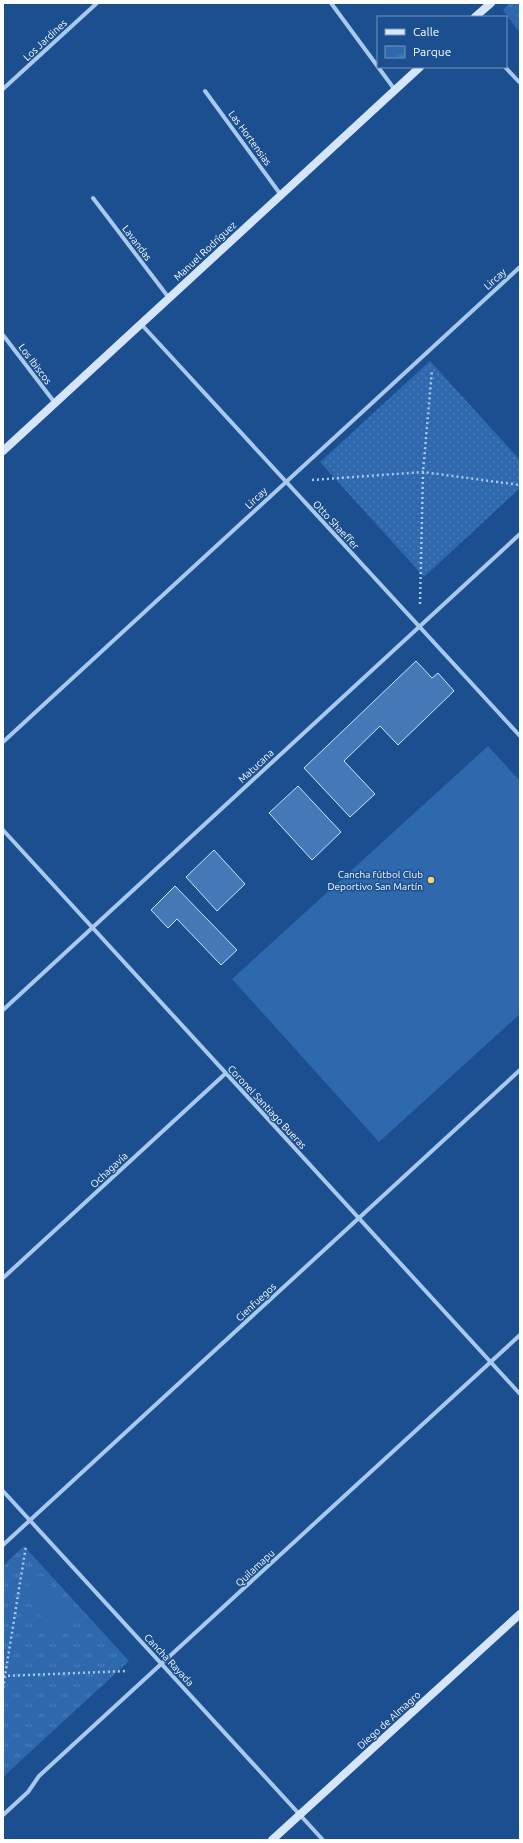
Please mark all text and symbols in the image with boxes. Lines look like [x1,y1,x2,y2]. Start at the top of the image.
legend [377,16,507,68]
street label: Los Jardines [21,17,69,63]
text: Calle [413,25,439,38]
text: Parque [413,45,451,58]
street label: Las Hortensias [226,109,274,167]
street label: Manuel Rodríguez [171,219,239,283]
street label: Lavandas [120,223,154,263]
street label: Lircay [482,266,508,292]
street label: Los Ibiscos [16,342,54,386]
street label: Lircay [243,485,269,511]
street label: Otto Shaeffer [311,498,361,552]
street label: Matucana [236,747,276,785]
place label: Cancha fútbol Club Deportivo San Martín [328,869,423,892]
marker: Cancha fútbol Club Deportivo San Martín [426,875,436,885]
street label: Coronel Santiago Bueras [225,1063,309,1151]
street label: Ochagavía [88,1150,130,1190]
street label: Cienfuegos [234,1281,278,1323]
street label: Quilamapu [233,1547,277,1589]
street label: Cancha Rayada [142,1632,196,1688]
street label: Diego de Almagro [355,1689,423,1751]

